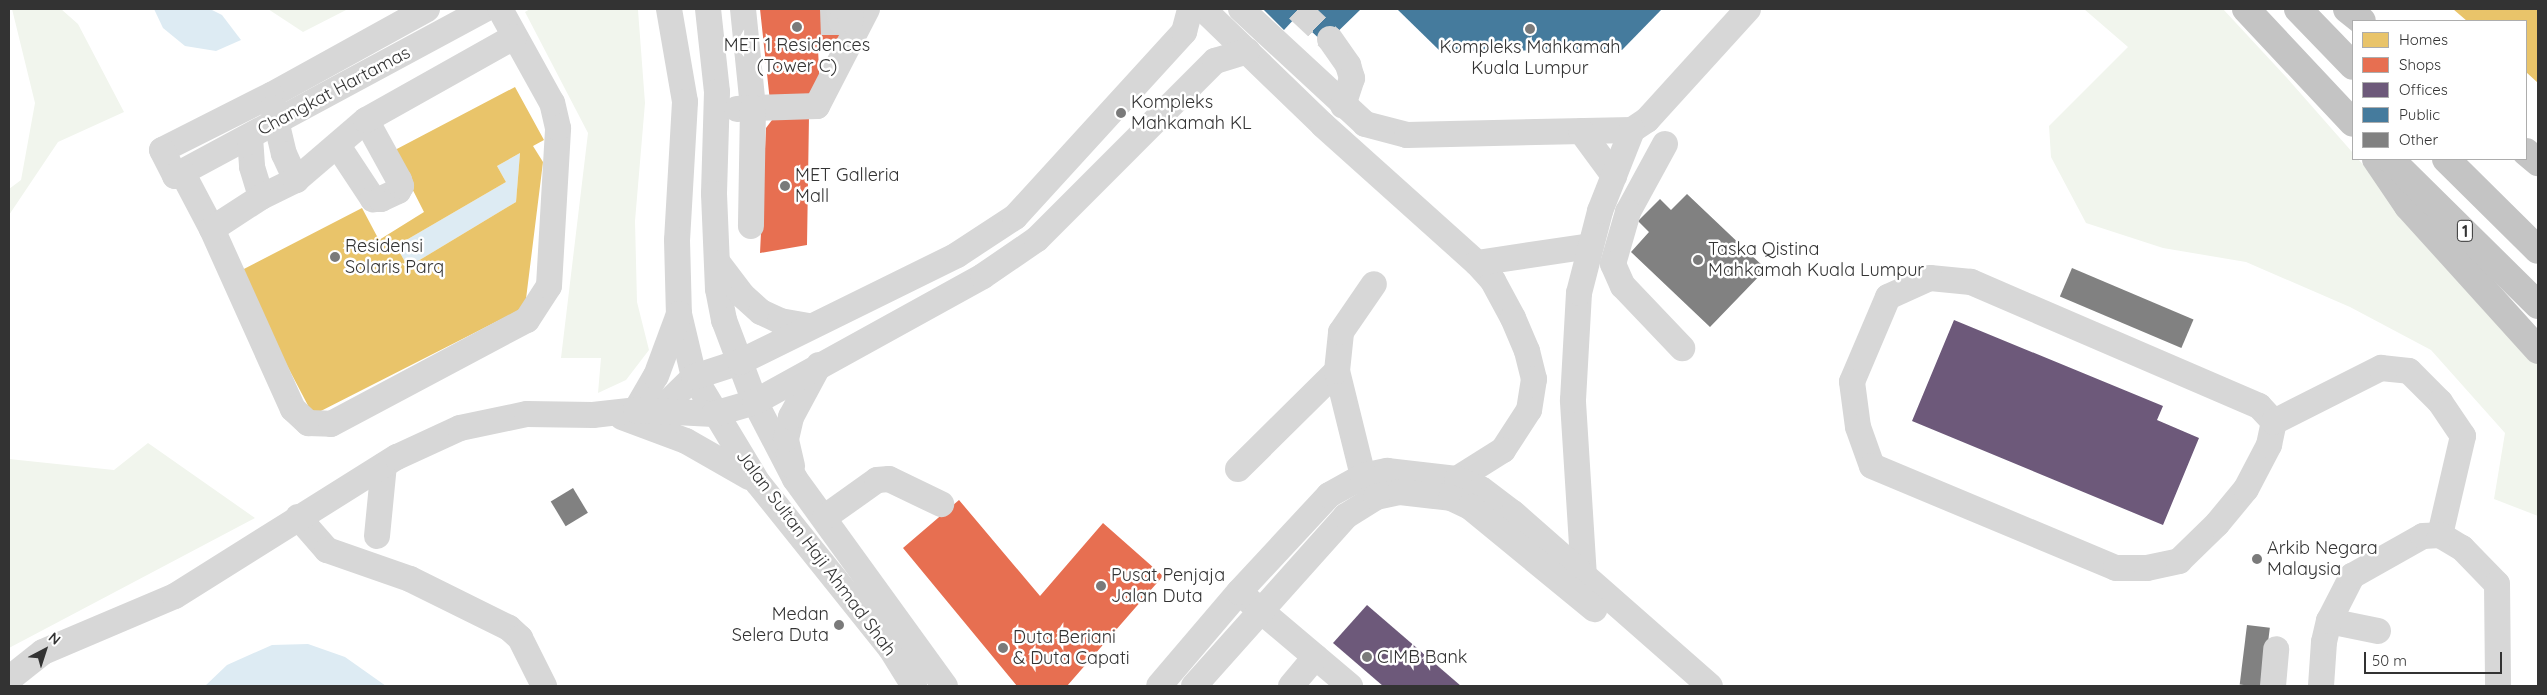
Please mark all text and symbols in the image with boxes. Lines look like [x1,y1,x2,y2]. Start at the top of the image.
legend [2352,20,2527,160]
marker: MET 1 Residences (Tower C) [791,21,803,33]
marker: Kompleks Mahkamah Kuala Lumpur [1524,23,1536,35]
text: Homes [2399,30,2448,49]
place label: MET 1 Residences (Tower C) [724,35,870,78]
place label: Kompleks Mahkamah Kuala Lumpur [1439,37,1621,80]
street label: Changkat Hartamas [254,42,414,140]
text: Shops [2399,55,2441,74]
text: Offices [2399,80,2448,99]
place label: Kompleks Mahkamah KL [1131,92,1252,134]
text: Public [2399,105,2440,124]
marker: Kompleks Mahkamah KL [1115,107,1127,119]
text: Other [2399,130,2438,149]
place label: MET Galleria Mall [795,165,900,208]
marker: MET Galleria Mall [779,180,791,192]
road number: 1 [2456,218,2474,245]
place label: Residensi Solaris Parq [345,236,444,278]
place label: Taska Qistina Mahkamah Kuala Lumpur [1708,239,1924,282]
marker: Residensi Solaris Parq [329,251,341,263]
marker: Taska Qistina Mahkamah Kuala Lumpur [1692,254,1704,266]
street label: Jalan Sultan Haji Ahmad Shah [731,446,901,660]
place label: Arkib Negara Malaysia [2267,538,2378,580]
marker: Arkib Negara Malaysia [2251,553,2263,565]
place label: Pusat Penjaja Jalan Duta [1111,565,1225,608]
marker: Pusat Penjaja Jalan Duta [1095,580,1107,592]
place label: Medan Selera Duta [732,604,829,646]
marker: Medan Selera Duta [833,619,845,631]
north arrow [20,625,70,675]
place label: Duta Beriani & Duta Capati [1013,627,1130,670]
text: N [45,628,64,649]
marker: Duta Beriani & Duta Capati [997,642,1009,654]
scale bar [2367,642,2504,674]
place label: CIMB Bank [1377,646,1467,668]
marker: CIMB Bank [1361,651,1373,663]
text: 50 m [2372,651,2407,670]

